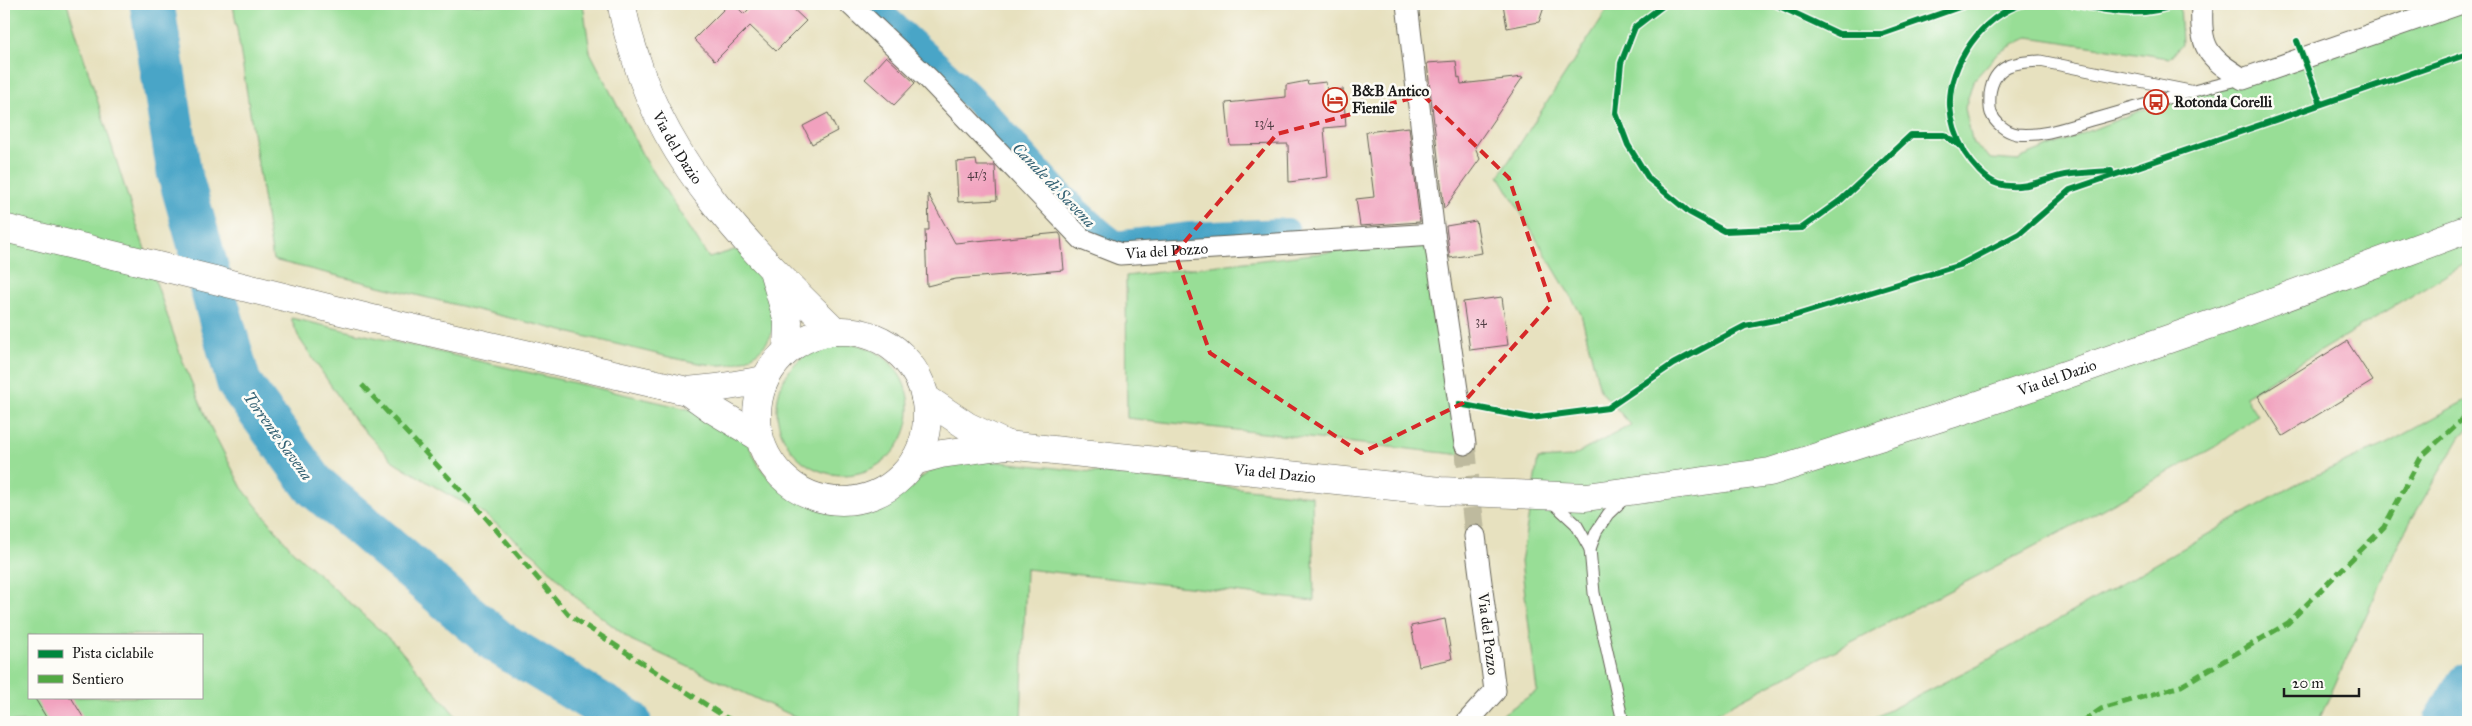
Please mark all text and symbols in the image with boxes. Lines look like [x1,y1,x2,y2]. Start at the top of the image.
place label: B&B Antico Fienile [1352,82,1430,117]
hotel icon: B&B Antico Fienile [1322,87,1348,113]
bus stop icon: Rotonda Corelli [2143,89,2169,115]
place label: Rotonda Corelli [2174,93,2273,111]
street label: Via del Dazio [648,107,706,188]
house number: 13/4 [1254,116,1274,130]
water label: Canale di Savena [1009,138,1100,232]
house number: 41/3 [967,167,987,181]
street label: Via del Pozzo [1124,239,1209,263]
house number: 34 [1475,314,1487,328]
street label: Via del Dazio [2014,356,2099,400]
water label: Torrente Savena [239,388,317,484]
street label: Via del Dazio [1232,460,1317,487]
street label: Via del Pozzo [1474,591,1502,676]
legend [28,634,202,698]
text: Pista ciclabile [72,644,154,662]
scale bar [2284,666,2360,698]
text: Sentiero [72,670,124,688]
text: 20 m [2292,674,2324,692]

